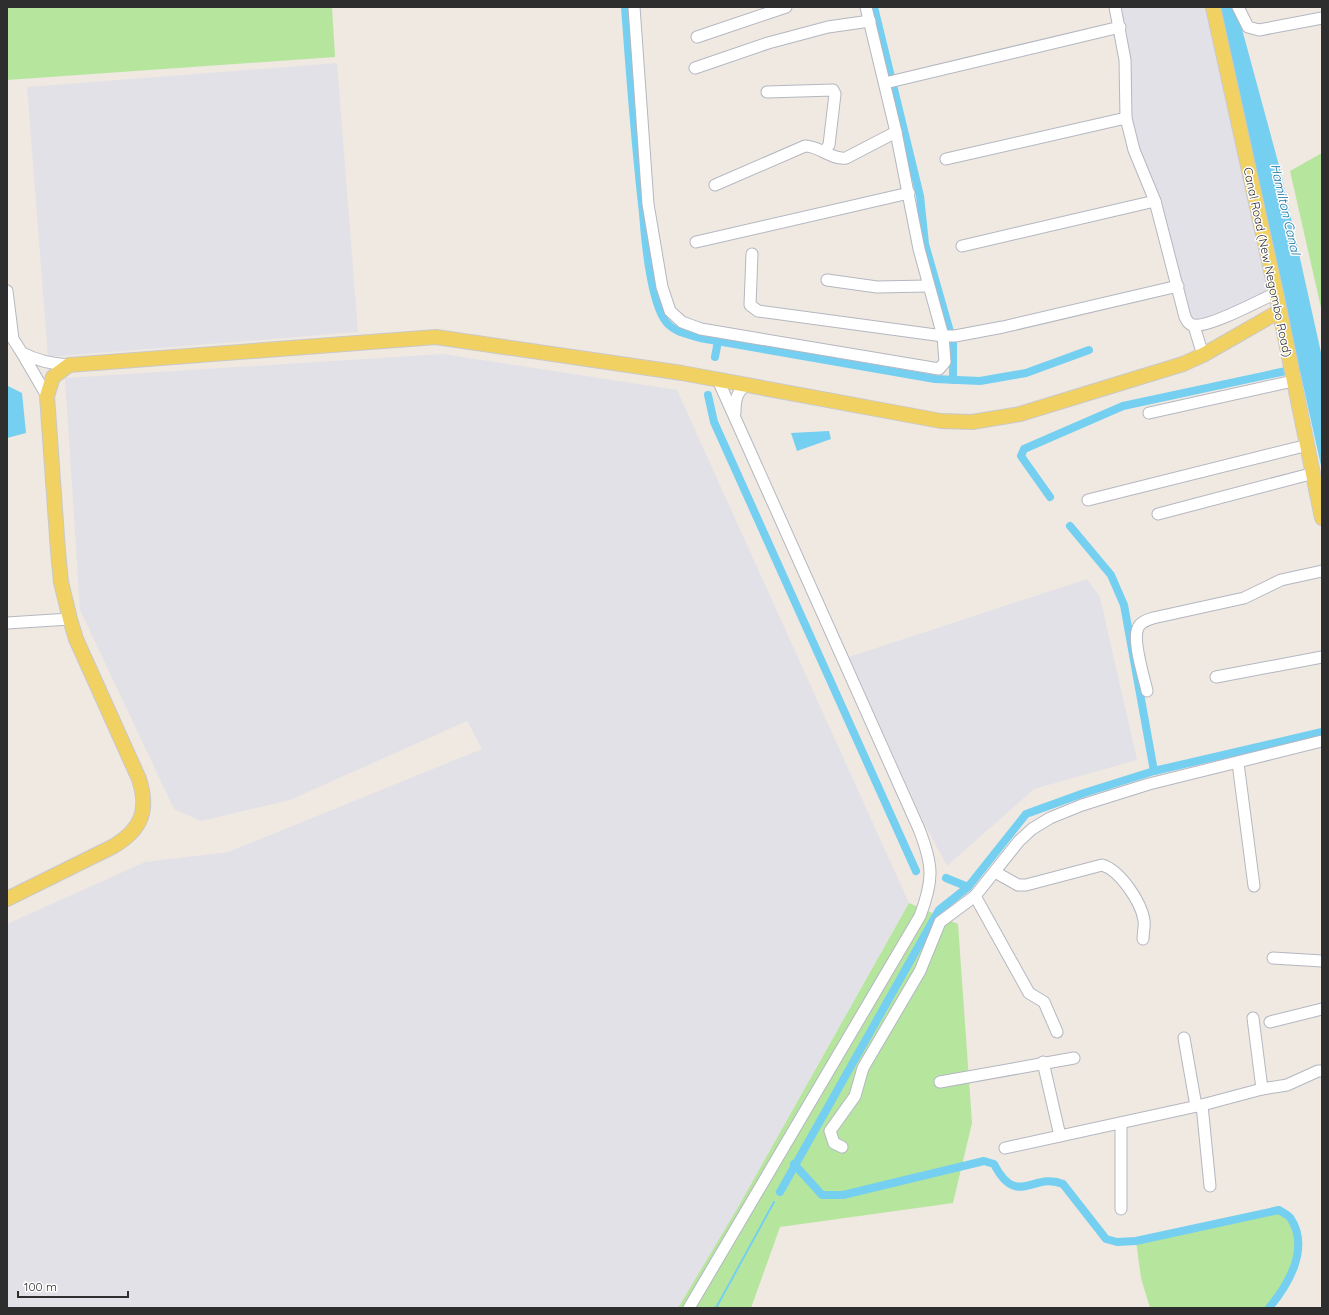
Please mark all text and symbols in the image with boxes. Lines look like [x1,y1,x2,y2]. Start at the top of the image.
water label: Hamilton Canal [1268,162,1305,258]
street label: Canal Road (New Negombo Road) [1241,166,1295,358]
scale bar [18,1273,128,1299]
text: 100 m [24,1279,57,1294]

